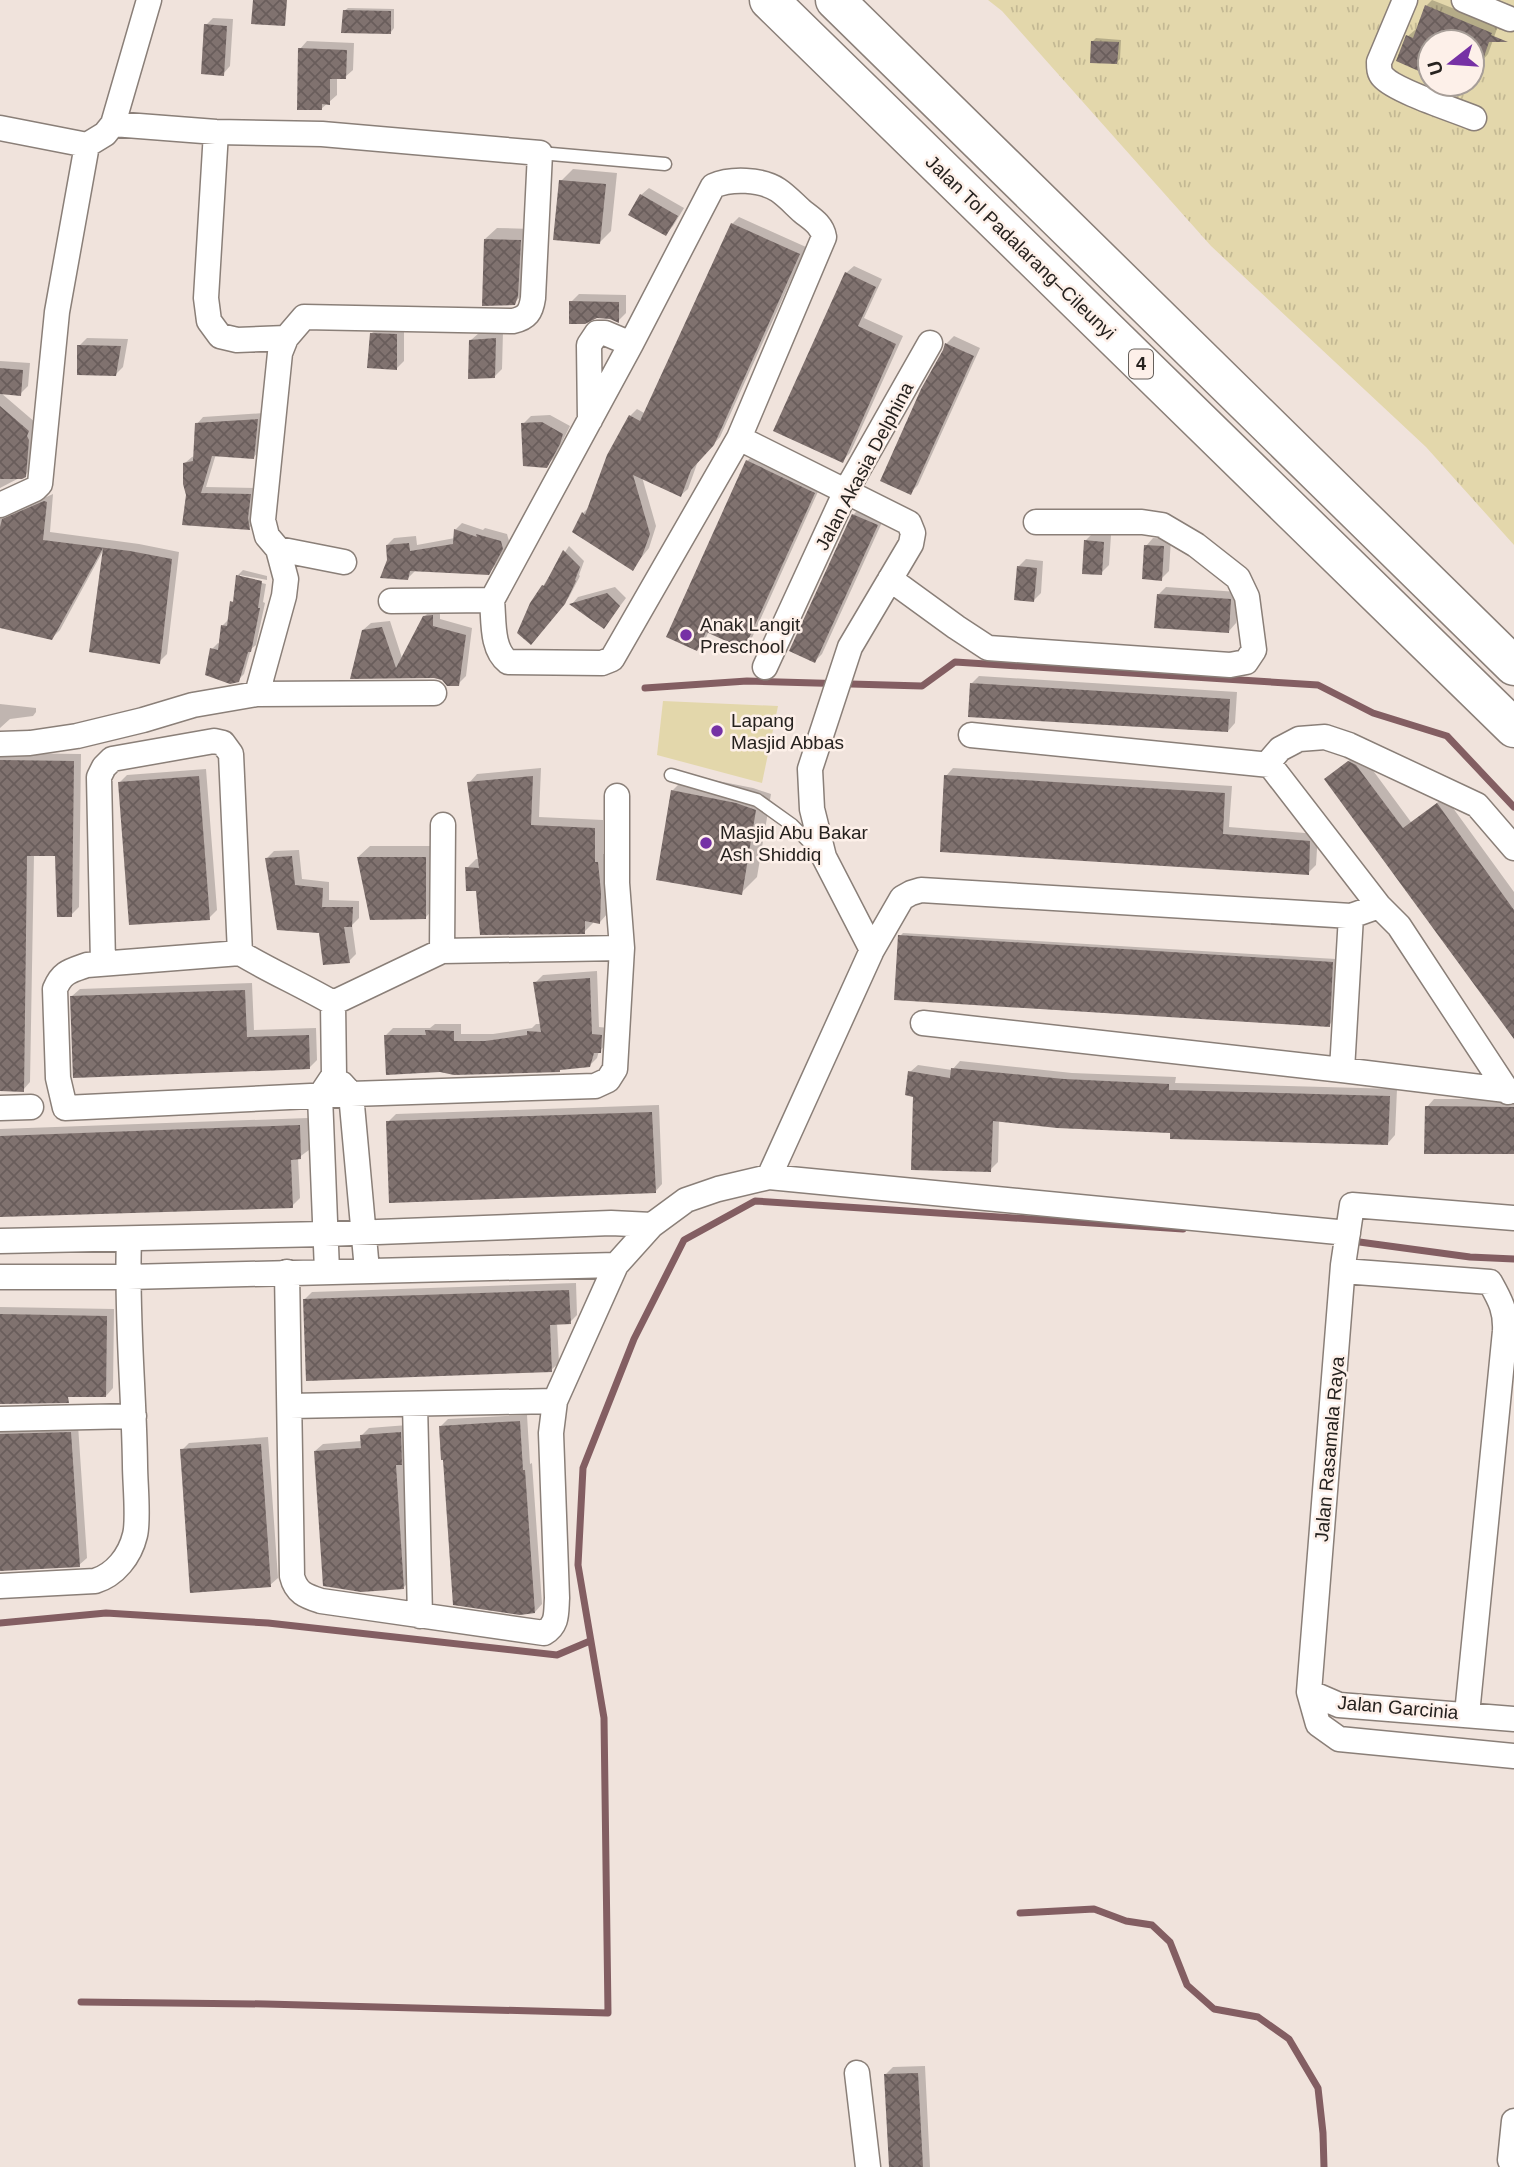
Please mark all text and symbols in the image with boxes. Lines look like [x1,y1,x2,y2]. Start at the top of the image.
north arrow [1416,28,1486,98]
text: U [1423,58,1447,77]
street label: Jalan Tol Padalarang–Cileunyi [922,151,1120,344]
road number: 4 [1129,350,1153,378]
street label: Jalan Akasia Delphina [811,378,918,554]
place label: Anak Langit Preschool [700,614,801,657]
marker: Anak Langit Preschool [678,627,694,643]
place label: Lapang Masjid Abbas [731,710,844,753]
marker: Lapang Masjid Abbas [709,723,725,739]
place label: Masjid Abu Bakar Ash Shiddiq [720,822,869,865]
marker: Masjid Abu Bakar Ash Shiddiq [698,835,714,851]
street label: Jalan Rasamala Raya [1311,1355,1348,1543]
street label: Jalan Garcinia [1337,1692,1460,1723]

